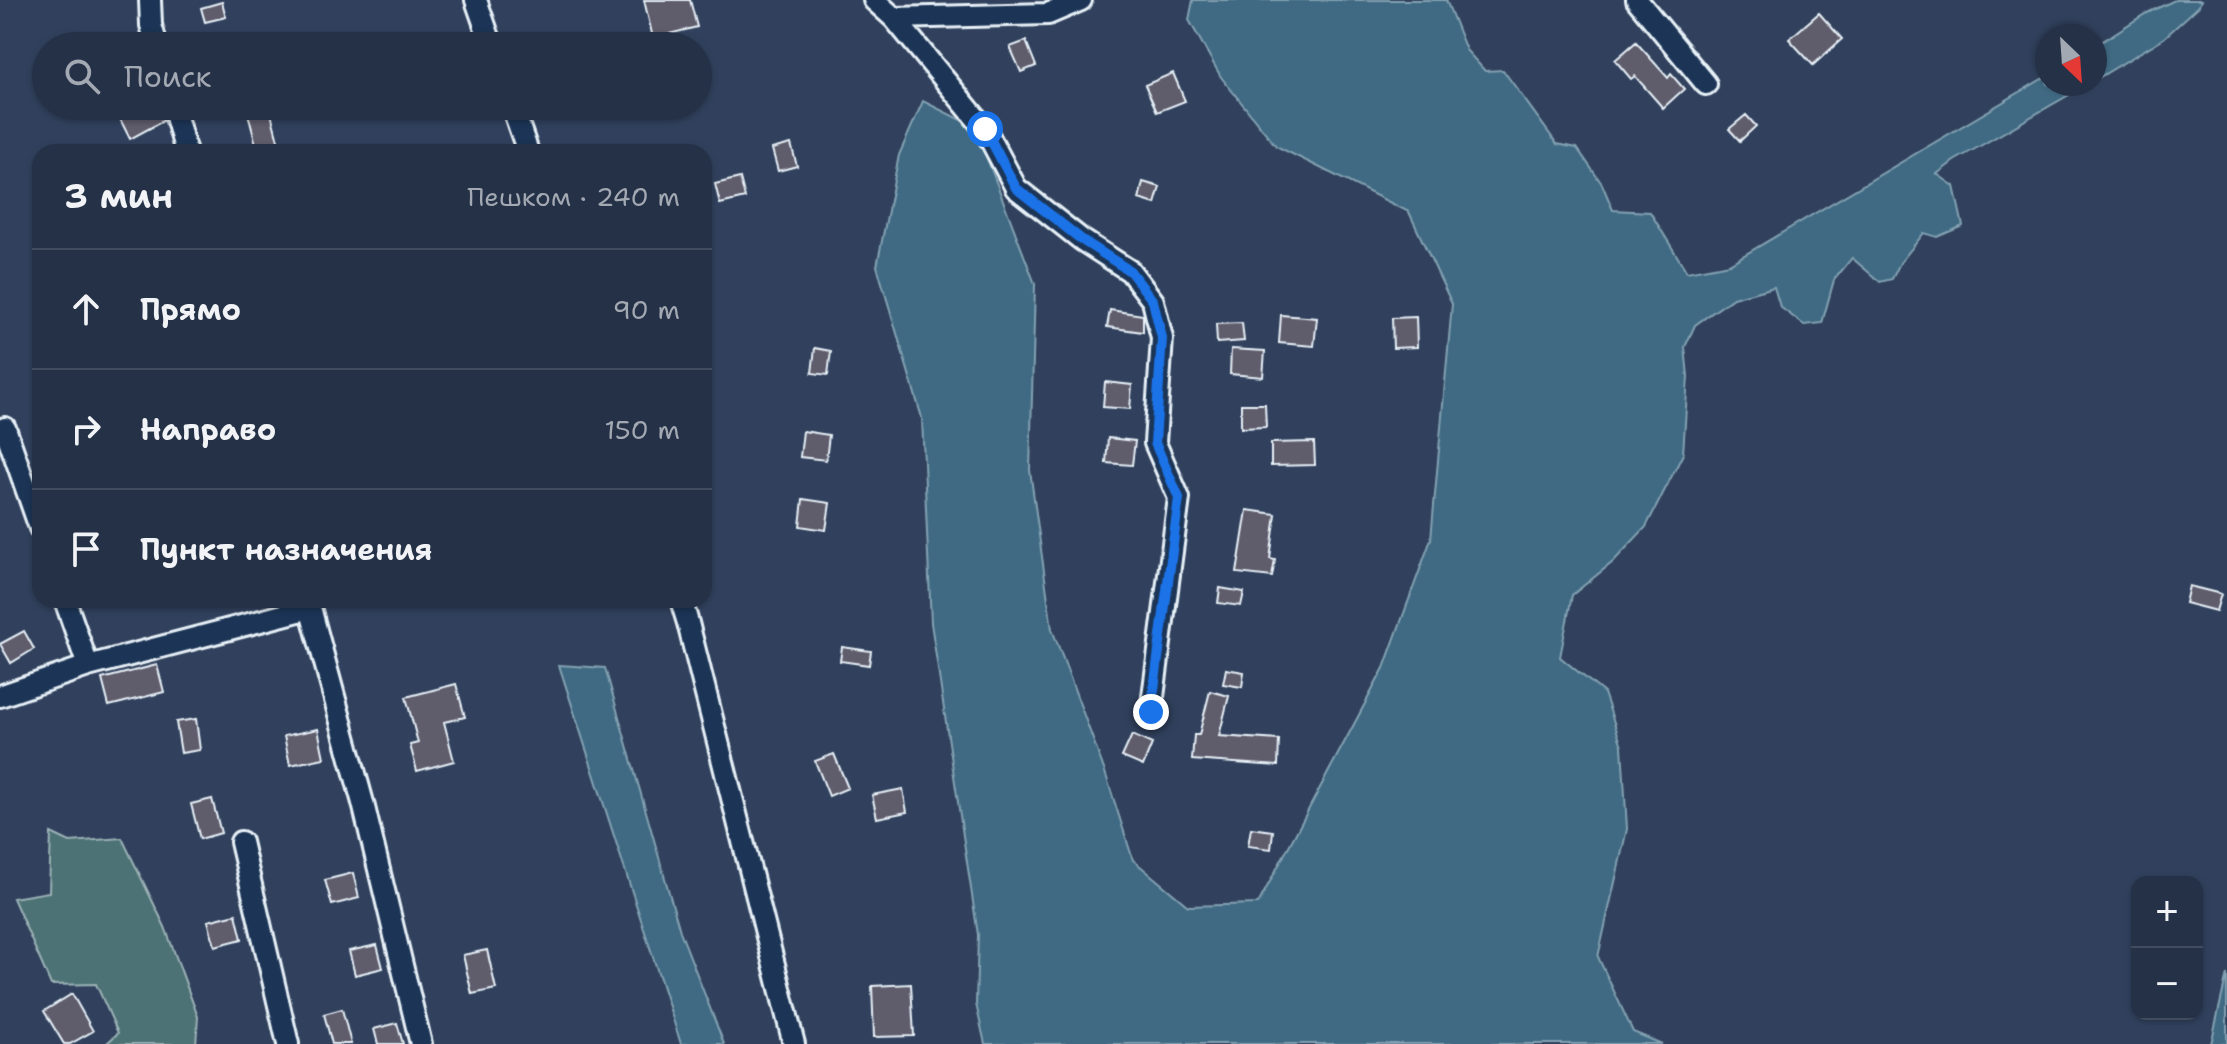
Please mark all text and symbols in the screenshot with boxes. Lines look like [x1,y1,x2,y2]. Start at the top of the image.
north arrow [2035,24,2107,96]
search box [32,32,712,120]
icon: search [60,54,104,98]
text: Поиск [124,56,212,97]
route start [967,111,1003,147]
text: 3 мин [64,173,173,219]
text: Пешком · 240 m [467,179,680,214]
icon: ahead [64,287,108,331]
text: Прямо [140,289,241,330]
text: 90 m [613,292,680,327]
icon: right [64,407,108,451]
text: Направо [140,409,276,450]
text: 150 m [604,412,680,447]
icon: arrive [64,527,108,571]
text: Пункт назначения [140,529,432,570]
route end [1133,694,1169,730]
map controls [2131,876,2203,1020]
button: + [2131,876,2203,948]
button: − [2131,948,2203,1020]

